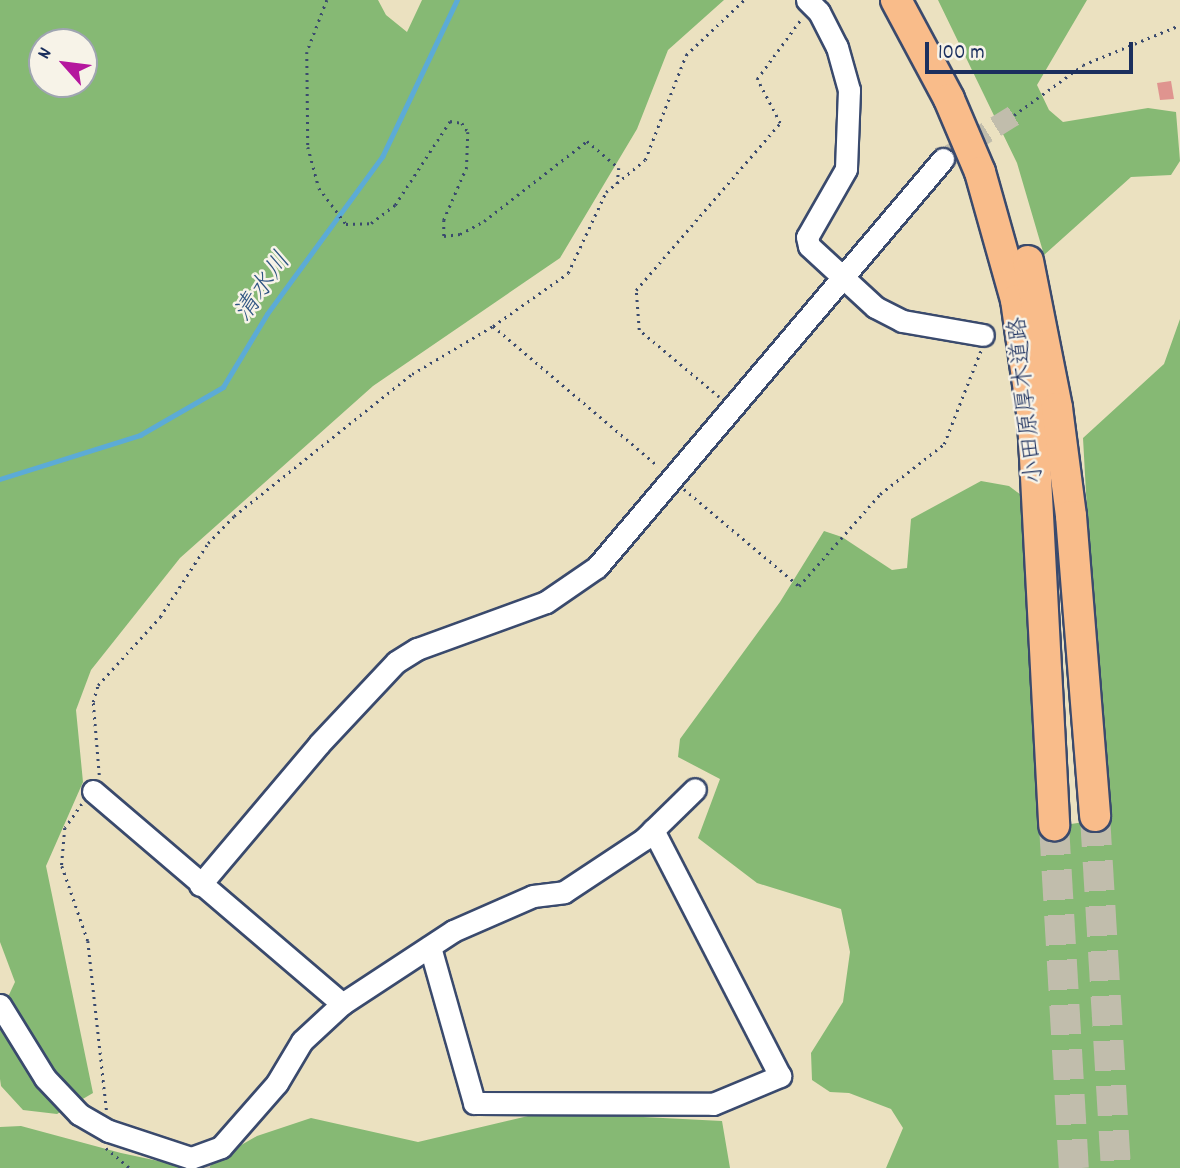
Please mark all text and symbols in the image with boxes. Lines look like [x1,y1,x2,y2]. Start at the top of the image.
north arrow [28,28,98,98]
scale bar [928,28,1136,72]
text: 100 m [938,39,985,69]
text: N [32,43,60,64]
water label: 清水川 [229,247,299,329]
street label: 小田原厚木道路 [1005,315,1051,485]

